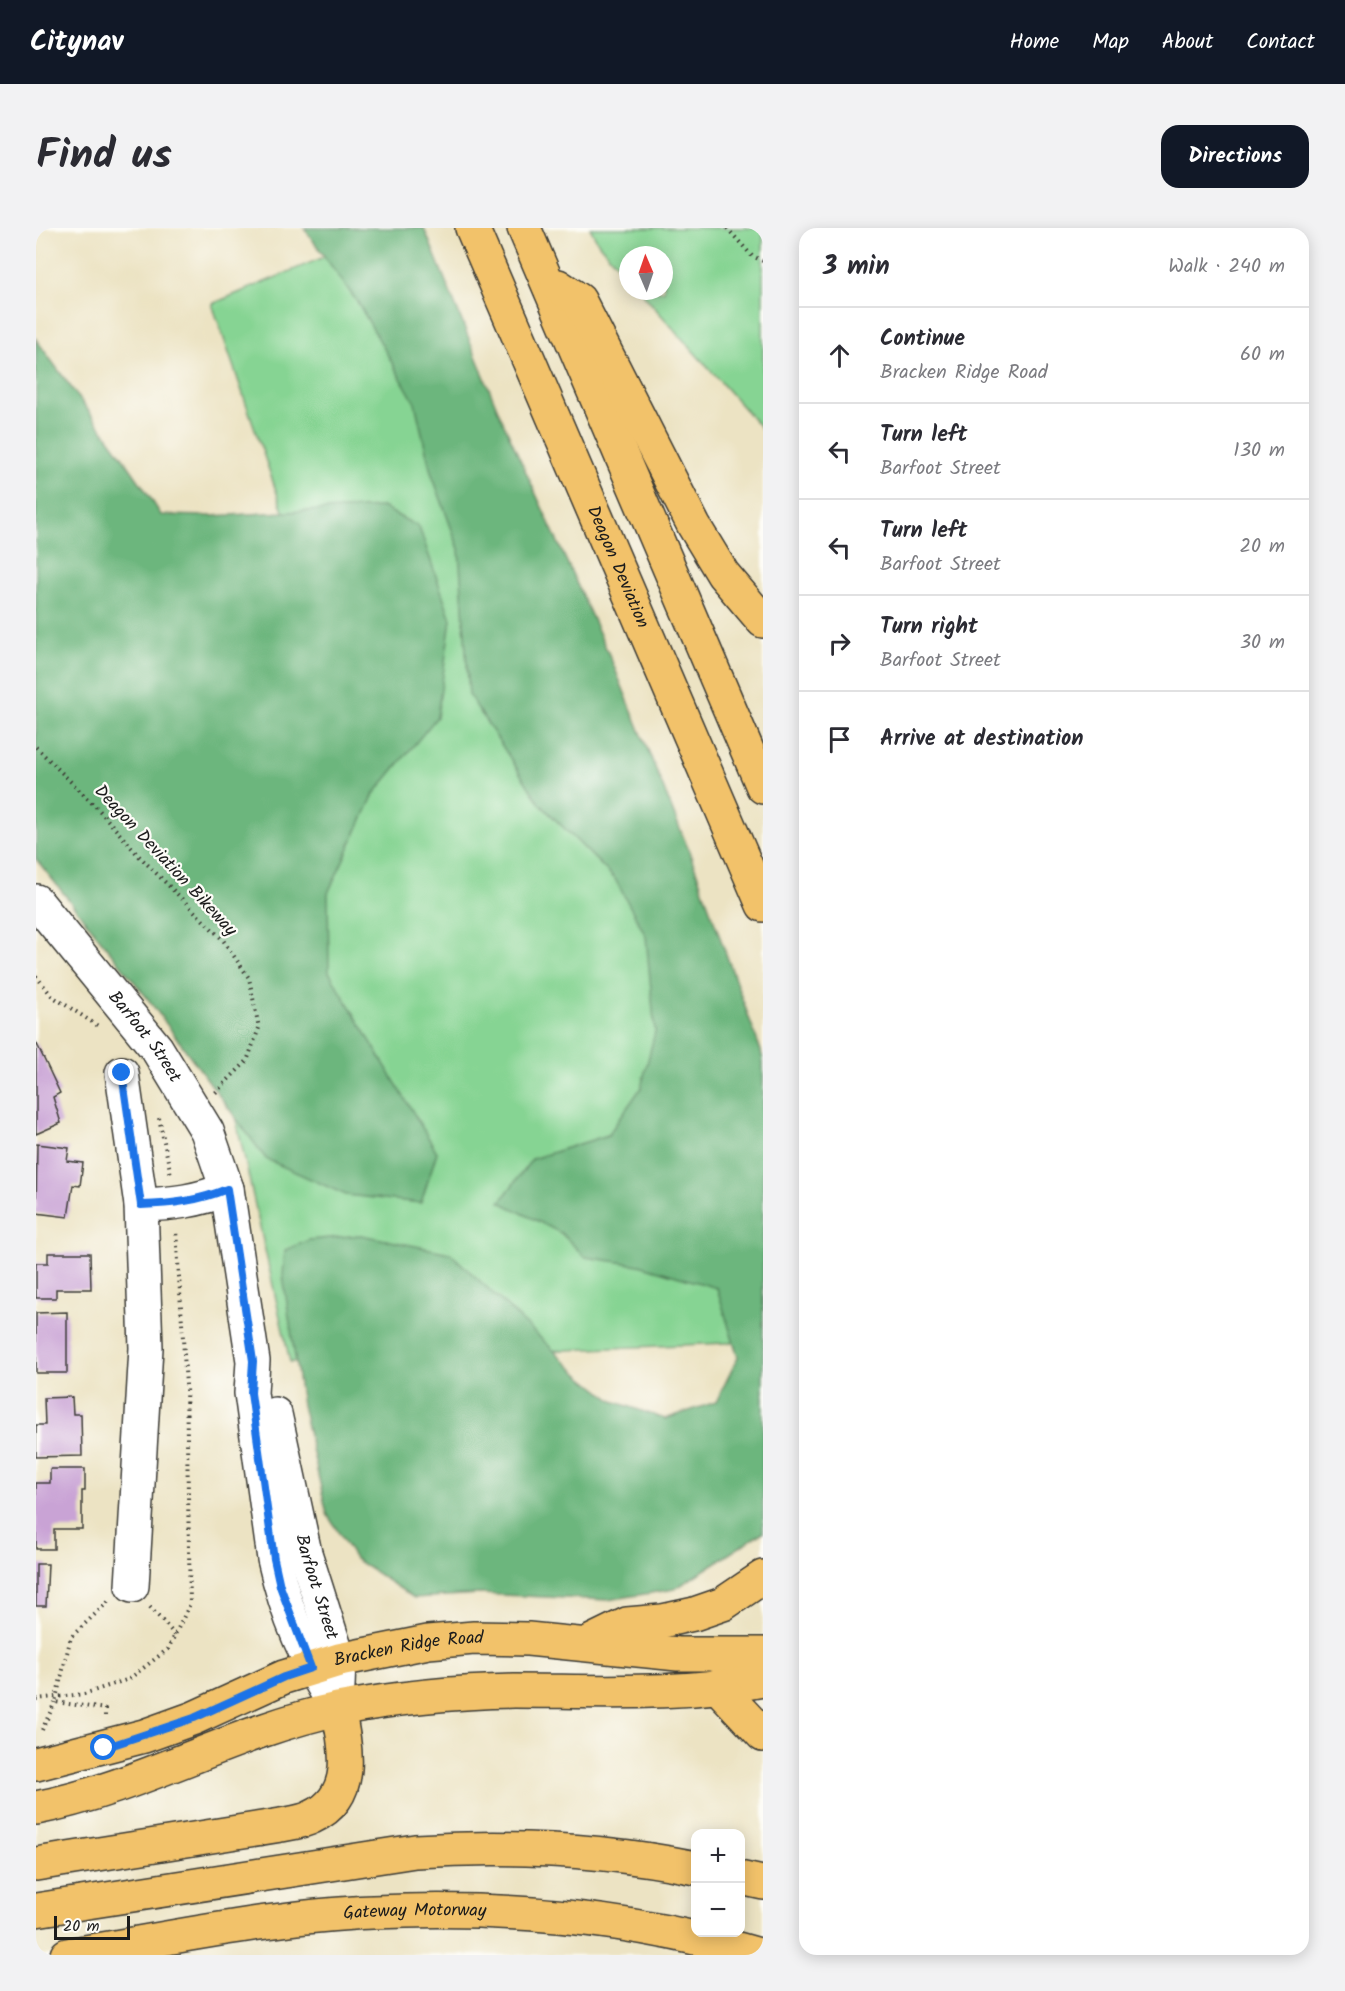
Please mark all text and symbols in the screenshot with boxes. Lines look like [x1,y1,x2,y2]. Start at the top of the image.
text: Citynav [30,20,123,65]
text: Home [1010,26,1059,59]
text: Map [1092,26,1129,59]
text: About [1162,26,1213,59]
text: Contact [1246,26,1315,59]
text: Find us [36,123,172,190]
button: Directions [1161,125,1309,188]
north arrow [619,246,673,300]
text: 3 min [823,246,890,288]
text: Walk · 240 m [1168,251,1285,283]
text: Continue [880,322,965,357]
icon: ahead [823,339,856,372]
text: 60 m [1240,339,1285,371]
text: Bracken Ridge Road [880,357,1048,389]
text: Turn left [880,418,967,453]
icon: left [823,435,856,468]
text: 130 m [1233,435,1285,467]
text: Barfoot Street [880,453,1001,485]
street label: Deagon Deviation [579,501,657,633]
text: Turn left [880,514,967,549]
icon: left [823,531,856,564]
text: 20 m [1239,531,1285,563]
text: Barfoot Street [880,549,1001,581]
text: Turn right [880,610,978,645]
icon: right [823,627,856,660]
text: 30 m [1240,627,1285,659]
text: Barfoot Street [880,645,1001,677]
text: Arrive at destination [880,722,1083,757]
icon: arrive [823,723,856,756]
street label: Deagon Deviation Bikeway [86,778,244,944]
street label: Barfoot Street [100,984,189,1089]
route end [108,1059,134,1085]
street label: Barfoot Street [287,1532,346,1644]
street label: Bracken Ridge Road [331,1624,485,1675]
route start [90,1734,116,1760]
map controls [691,1829,745,1937]
button: + [691,1829,745,1883]
button: − [691,1883,745,1937]
street label: Gateway Motorway [342,1896,487,1928]
scale bar [54,1913,130,1940]
text: 20 m [63,1914,99,1939]

